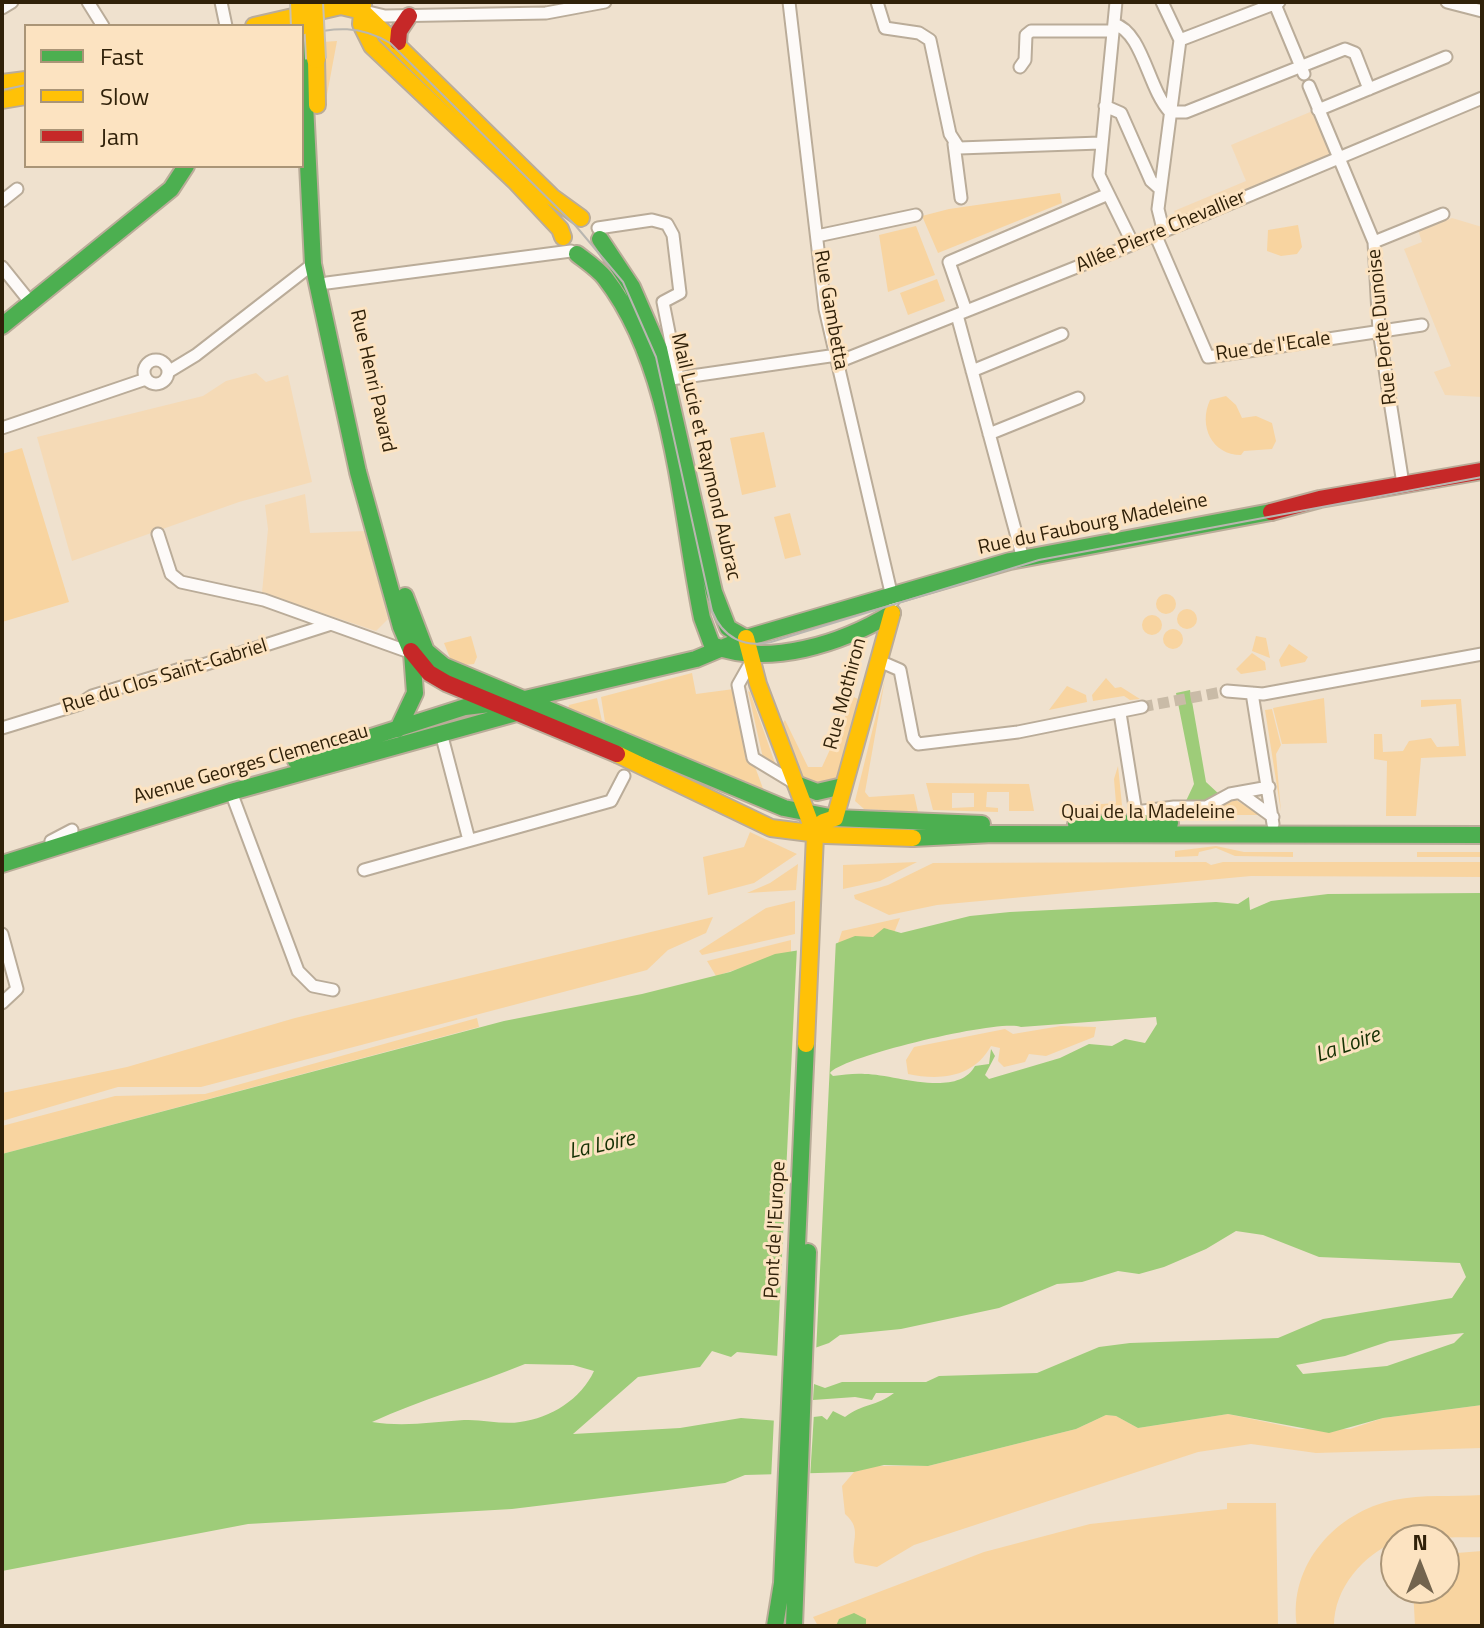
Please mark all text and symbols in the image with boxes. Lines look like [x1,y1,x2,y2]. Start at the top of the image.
legend [24,24,304,168]
text: Fast [100,38,143,74]
text: Slow [100,78,149,114]
text: Jam [100,118,139,154]
street label: Allée Pierre Chevallier [1073,185,1249,279]
street label: Rue Gambetta [808,248,852,372]
street label: Rue Porte Dunoise [1363,248,1403,406]
street label: Rue Henri Pavard [344,307,400,455]
street label: Rue de l'Ecale [1214,327,1332,367]
street label: Mail Lucie et Raymond Aubrac [665,331,745,583]
street label: Rue du Faubourg Madeleine [976,489,1210,561]
street label: Rue du Clos Saint-Gabriel [60,634,270,720]
street label: Rue Mothiron [820,635,872,753]
street label: Avenue Georges Clemenceau [131,720,371,810]
street label: Quai de la Madeleine [1061,801,1235,825]
water label: La Loire [1312,1023,1384,1069]
water label: La Loire [567,1126,637,1166]
street label: Pont de l'Europe [760,1161,792,1299]
north arrow [1380,1524,1460,1604]
text: N [1412,1525,1428,1559]

